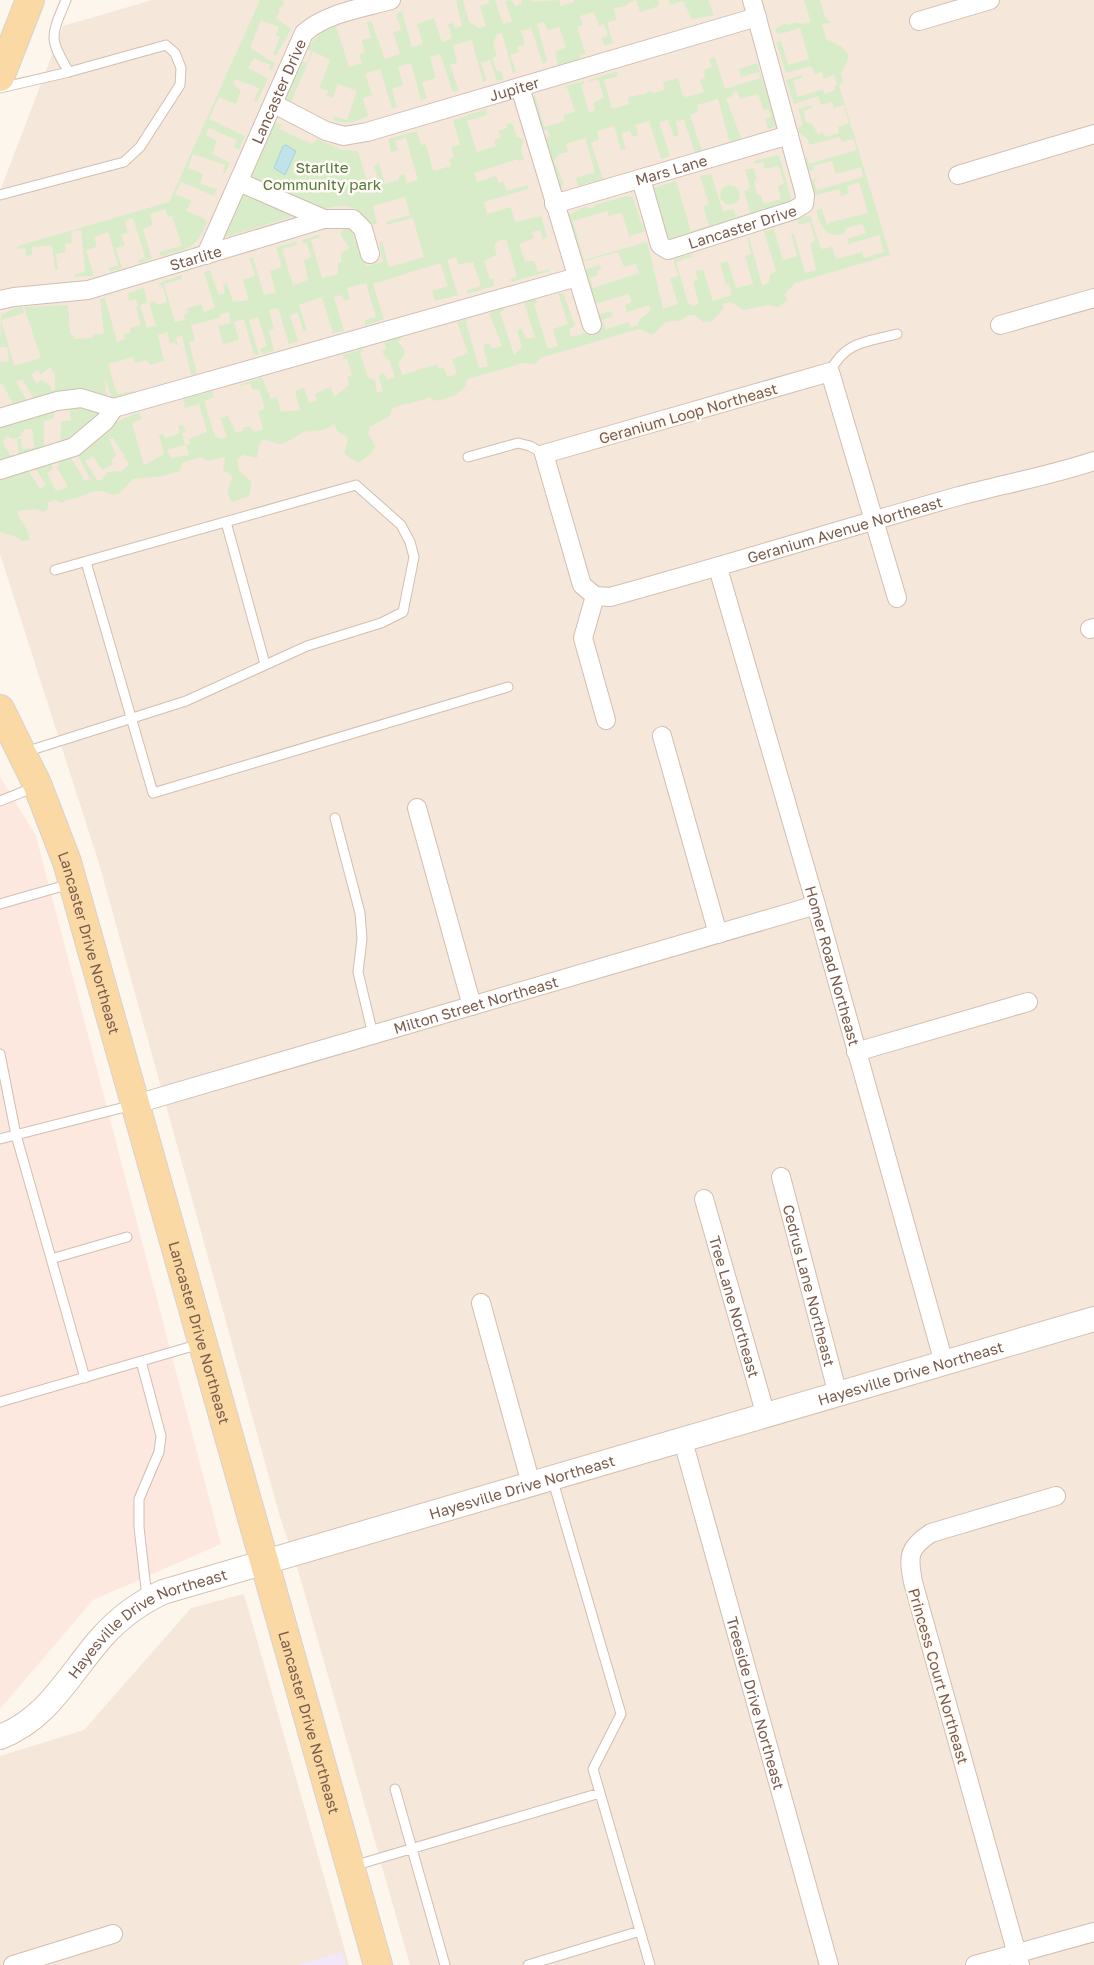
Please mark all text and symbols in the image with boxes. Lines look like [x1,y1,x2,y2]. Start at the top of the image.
street label: Lancaster Drive [247,36,309,146]
street label: Jupiter [487,73,541,104]
street label: Mars Lane [633,150,709,189]
park label: Starlite Community park [263,158,382,193]
street label: Lancaster Drive [686,201,799,252]
street label: Starlite [168,241,224,274]
street label: Geranium Loop Northeast [597,379,779,447]
street label: Geranium Avenue Northeast [745,492,944,566]
street label: Lancaster Drive Northeast [55,849,124,1036]
street label: Homer Road Northeast [802,884,864,1048]
street label: Milton Street Northeast [391,972,560,1037]
street label: Cedrus Lane Northeast [780,1202,839,1368]
street label: Tree Lane Northeast [706,1234,764,1380]
street label: Lancaster Drive Northeast [165,1239,234,1426]
street label: Hayesville Drive Northeast [815,1337,1005,1409]
street label: Hayesville Drive Northeast [427,1451,617,1523]
street label: Hayesville Drive Northeast [64,1565,229,1682]
street label: Princess Court Northeast [905,1586,973,1766]
street label: Treeside Drive Northeast [723,1615,789,1792]
street label: Lancaster Drive Northeast [275,1629,344,1816]

